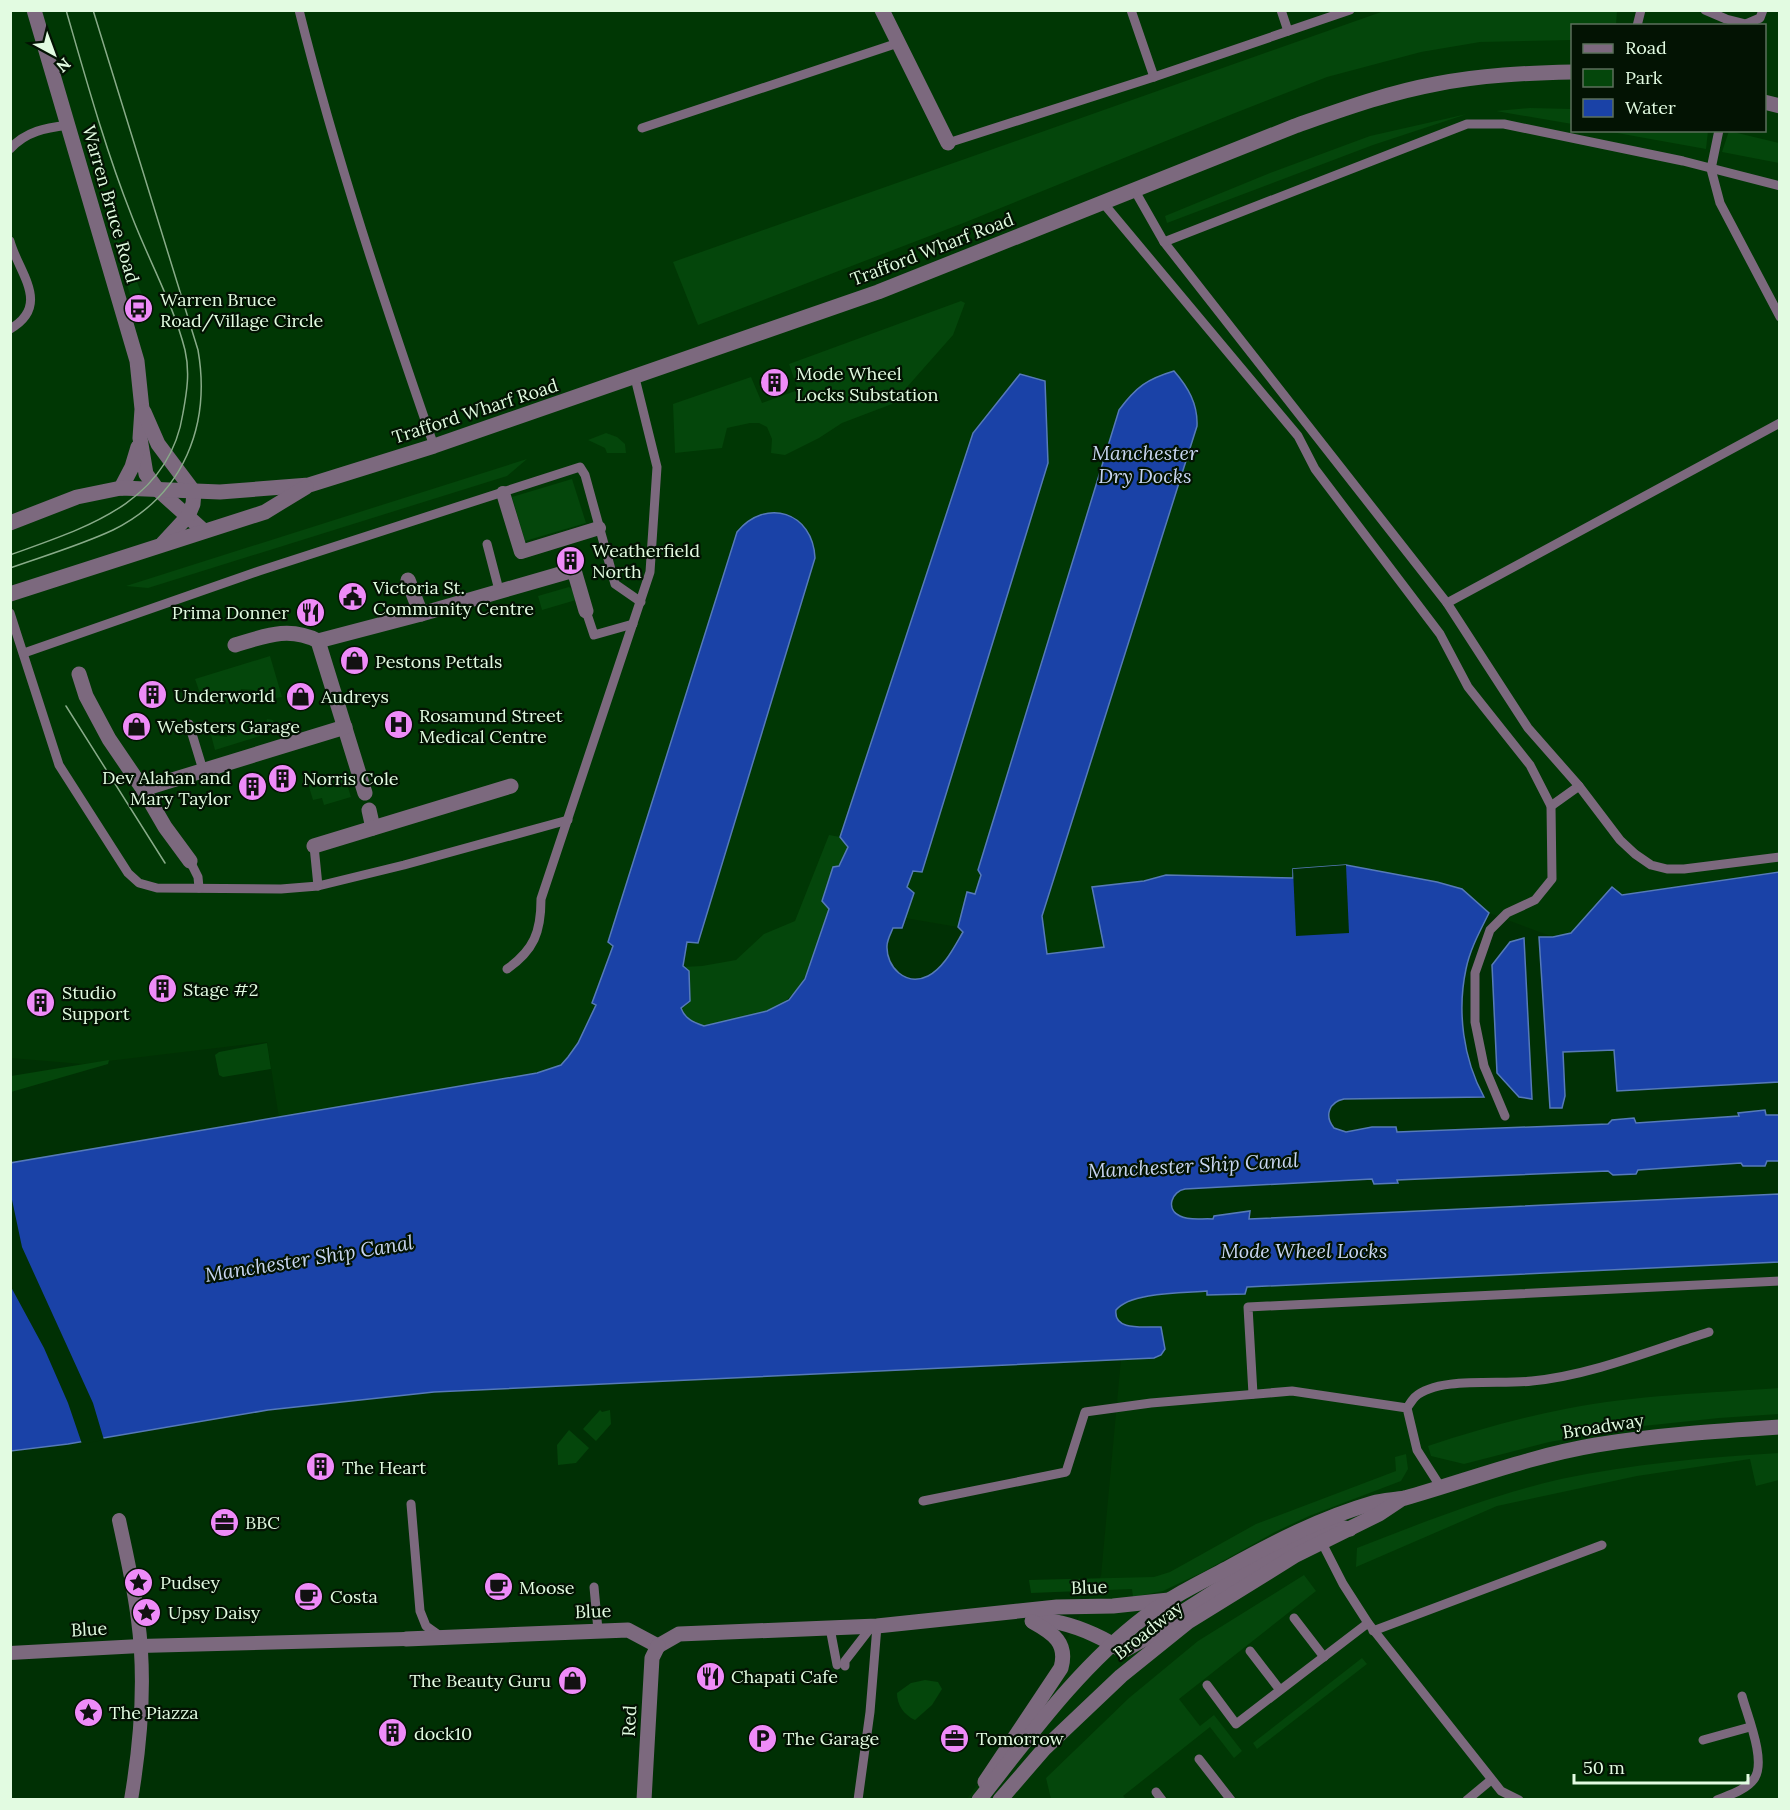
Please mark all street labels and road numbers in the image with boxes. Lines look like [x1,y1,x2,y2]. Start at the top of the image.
street label: Warren Bruce Road [78,123,145,286]
street label: Trafford Wharf Road [847,207,1017,291]
street label: Trafford Wharf Road [389,373,561,449]
street label: Broadway [1561,1408,1646,1444]
street label: Blue [1070,1575,1108,1599]
street label: Broadway [1109,1595,1188,1664]
street label: Blue [574,1599,612,1623]
street label: Blue [70,1617,108,1641]
street label: Red [617,1704,641,1737]

